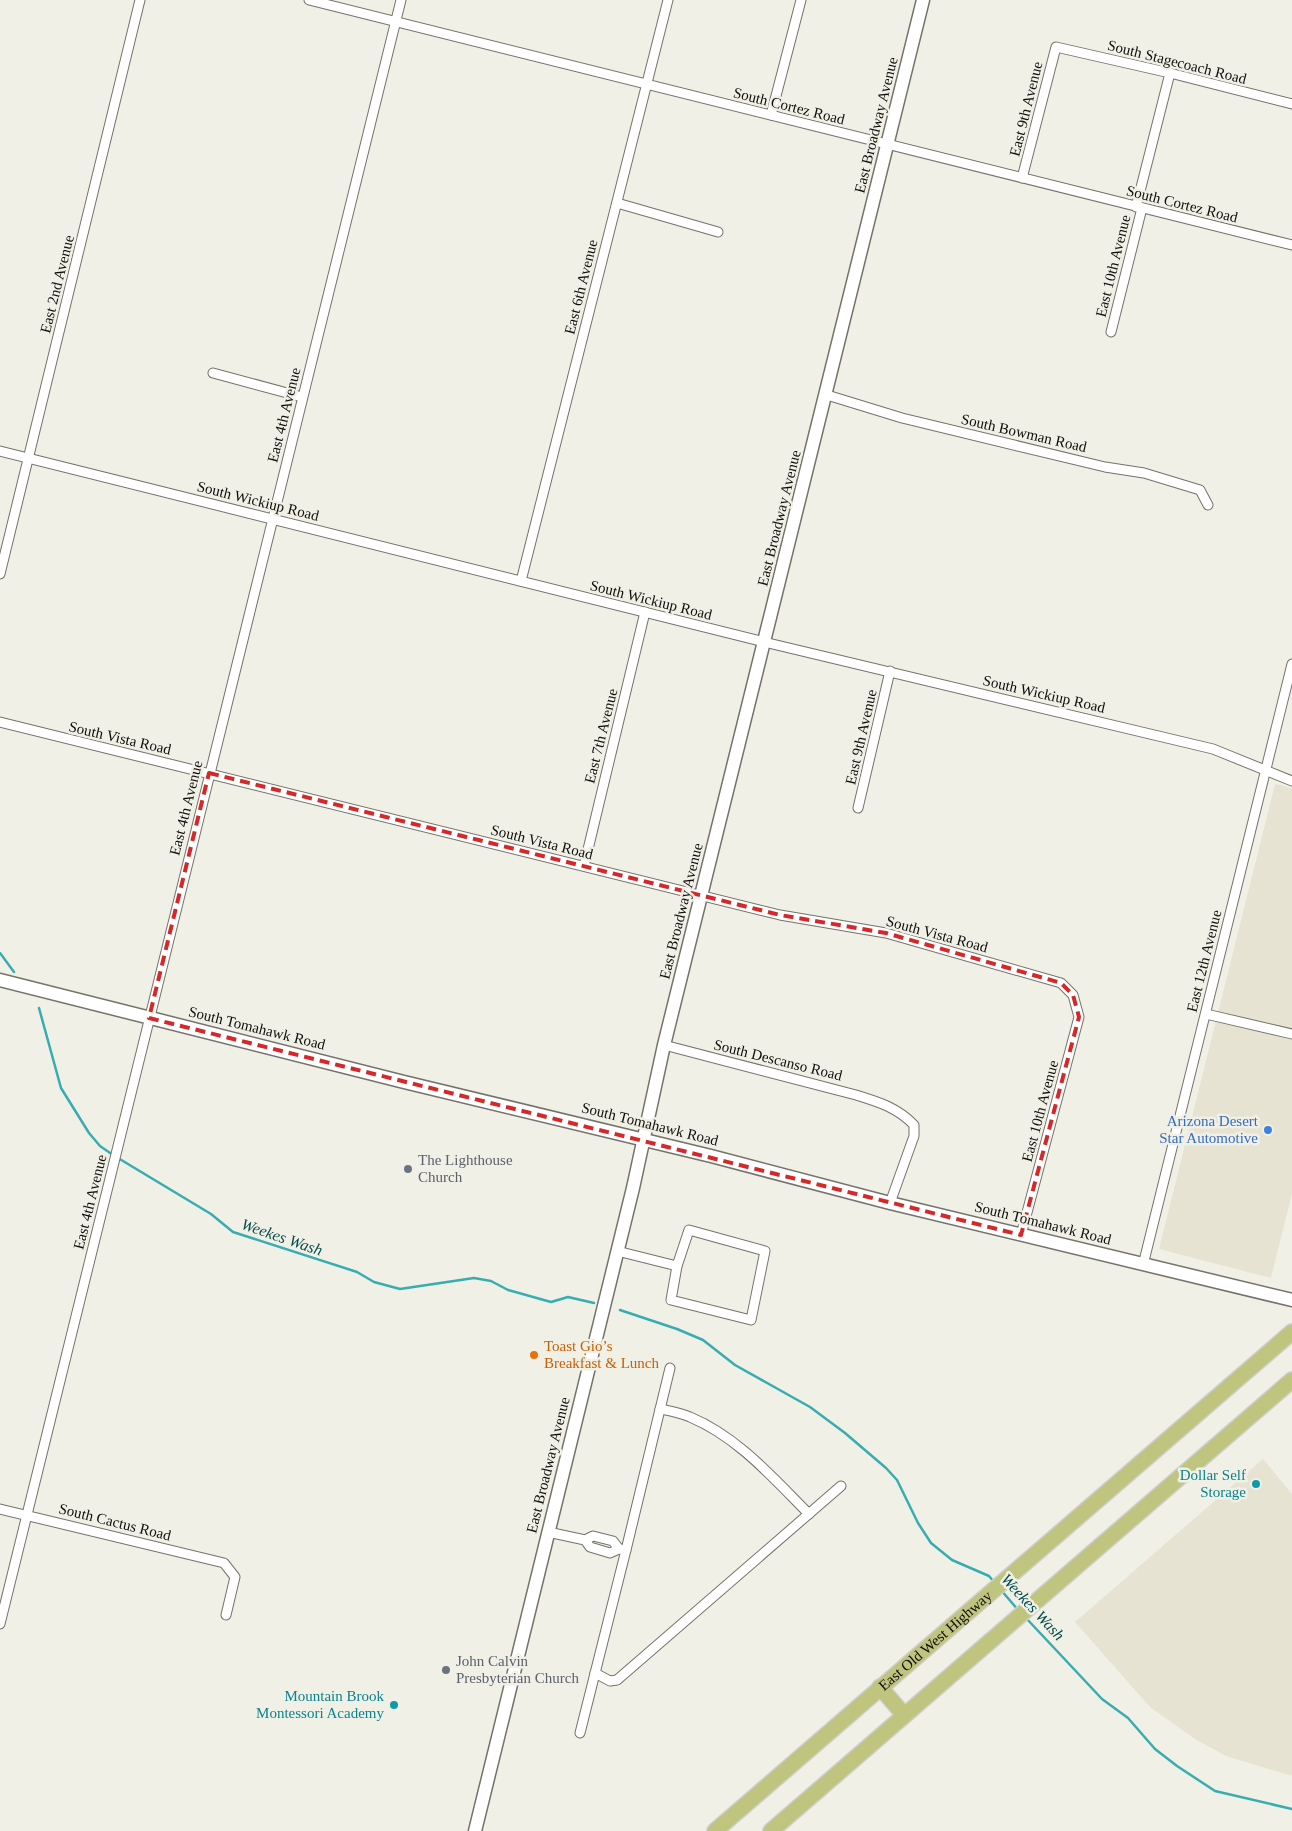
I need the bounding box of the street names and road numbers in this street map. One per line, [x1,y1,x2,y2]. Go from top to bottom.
street label: South Stagecoach Road [1106,37,1249,87]
street label: East Broadway Avenue [851,55,901,195]
street label: East 9th Avenue [1006,60,1046,158]
street label: South Cortez Road [732,84,847,128]
street label: South Cortez Road [1125,182,1240,226]
street label: East 10th Avenue [1093,213,1134,319]
street label: East 2nd Avenue [37,233,77,335]
street label: East 6th Avenue [561,238,601,336]
street label: East 4th Avenue [264,366,304,464]
street label: South Bowman Road [960,411,1089,455]
street label: East Broadway Avenue [754,448,804,588]
street label: South Wickiup Road [195,478,321,524]
street label: South Wickiup Road [588,577,714,623]
street label: South Wickiup Road [981,672,1107,716]
street label: East 7th Avenue [581,687,621,785]
street label: East 9th Avenue [842,688,880,786]
street label: South Vista Road [67,718,173,758]
street label: East 4th Avenue [166,759,206,857]
street label: South Vista Road [489,822,595,863]
street label: East Broadway Avenue [656,841,706,981]
street label: East 12th Avenue [1184,908,1225,1014]
street label: South Vista Road [884,913,990,955]
street label: South Tomahawk Road [187,1003,327,1053]
street label: South Descanso Road [712,1036,844,1084]
street label: East 10th Avenue [1019,1058,1061,1164]
street label: South Tomahawk Road [580,1099,720,1149]
street label: East 4th Avenue [70,1153,110,1251]
street label: South Tomahawk Road [973,1198,1113,1248]
street label: East Broadway Avenue [523,1395,573,1535]
street label: South Cactus Road [57,1500,173,1544]
street label: East Old West Highway [875,1587,995,1694]

